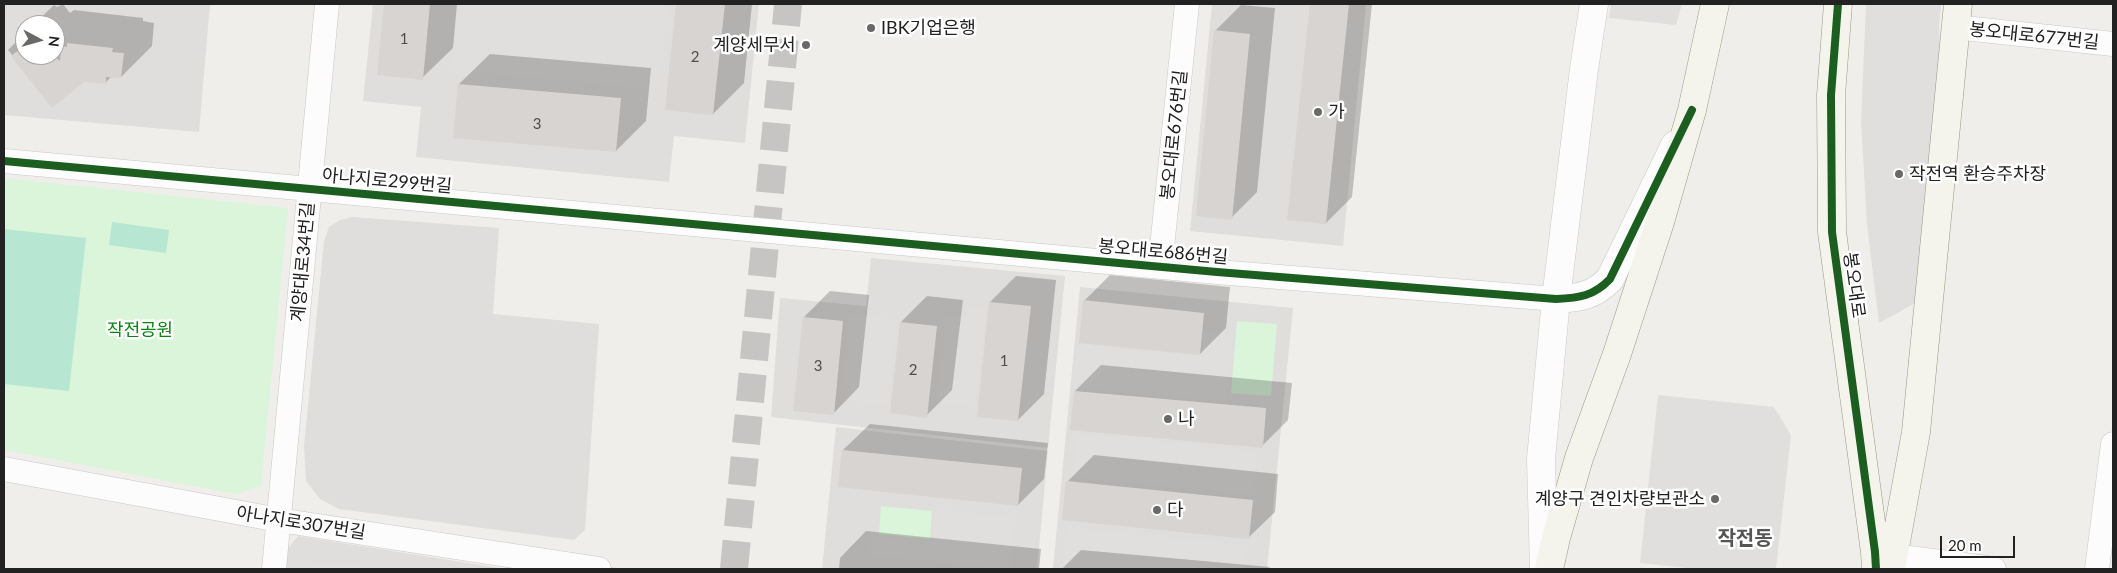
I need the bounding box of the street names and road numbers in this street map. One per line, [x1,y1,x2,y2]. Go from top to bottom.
street label: 봉오대로677번길 [1968,18,2100,54]
street label: 봉오대로676번길 [1156,69,1192,201]
street label: 아나지로299번길 [321,165,453,197]
street label: 계양대로34번길 [287,201,319,323]
street label: 봉오대로686번길 [1097,236,1229,268]
street label: 봉오대로 [1839,251,1869,319]
street label: 아나지로307번길 [235,502,367,544]

